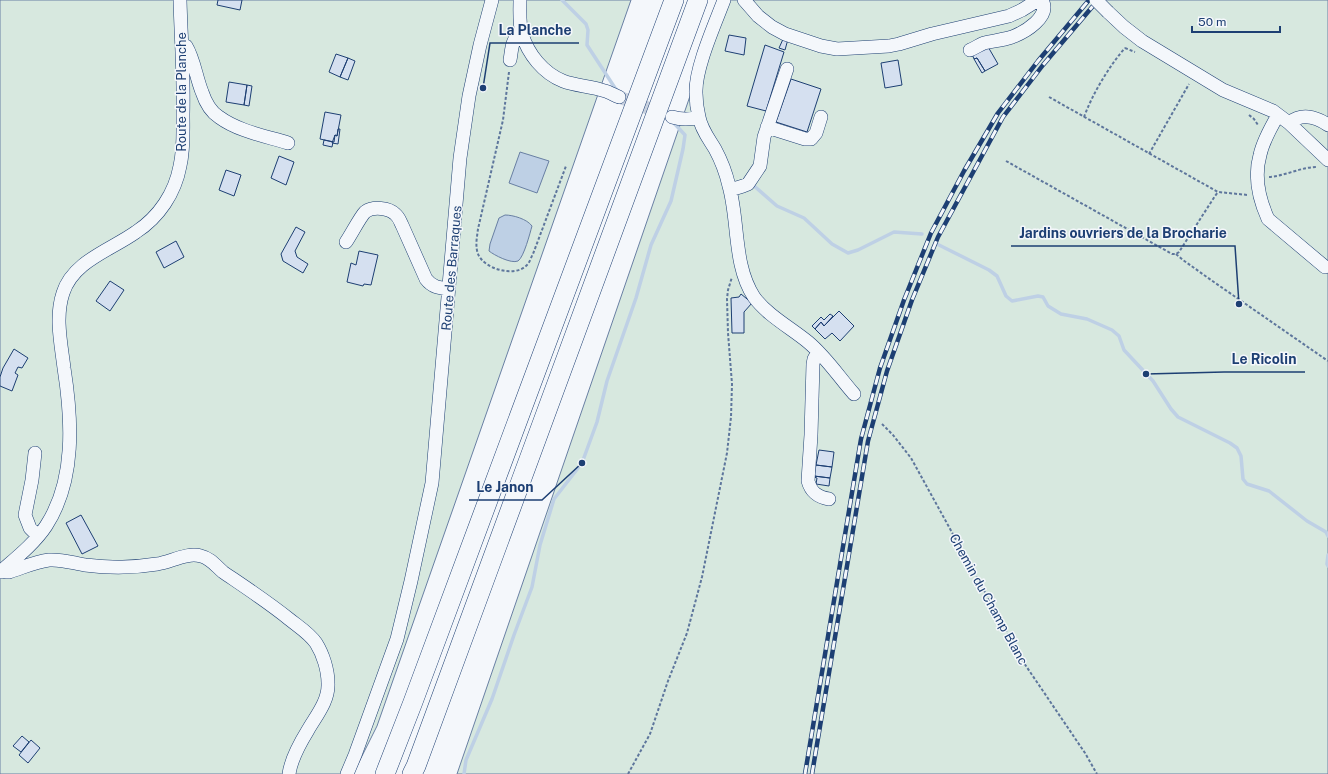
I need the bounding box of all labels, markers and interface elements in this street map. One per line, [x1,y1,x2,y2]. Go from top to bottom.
scale bar [1192,8,1280,34]
text: 50 m [1198,15,1226,29]
callout: La Planche [490,17,579,43]
text: La Planche [499,22,571,38]
street label: Route de la Planche [174,32,189,152]
street label: Route des Barraques [439,205,464,331]
callout: Jardins ouvriers de la Brocharie [1011,220,1235,246]
text: Jardins ouvriers de la Brocharie [1019,225,1227,241]
callout: Le Ricolin [1224,346,1305,372]
text: Le Ricolin [1232,351,1296,367]
callout: Le Janon [469,474,542,500]
text: Le Janon [476,479,534,495]
street label: Chemin du Champ Blanc [946,531,1031,667]

